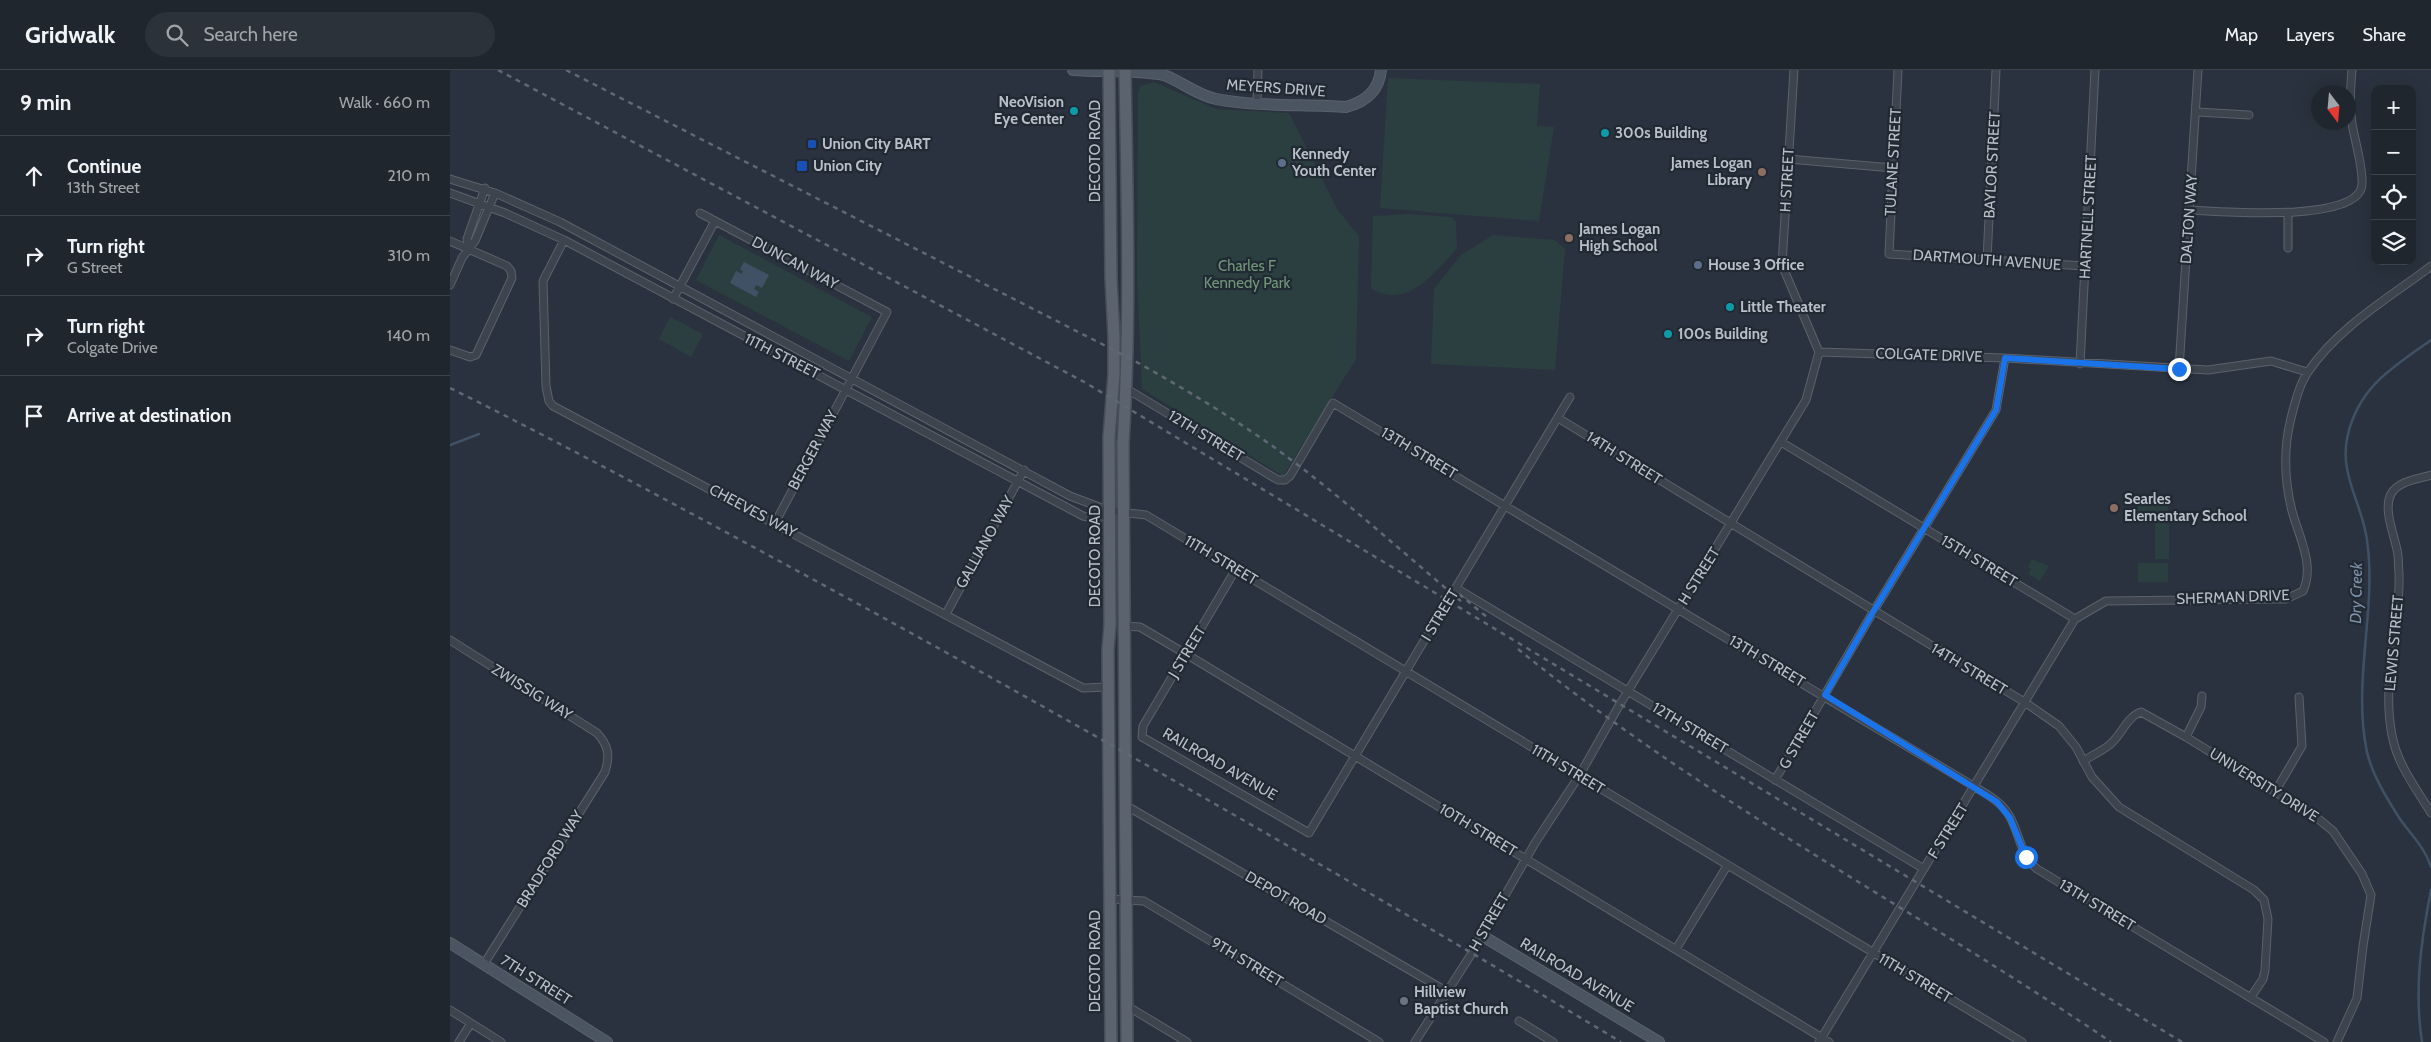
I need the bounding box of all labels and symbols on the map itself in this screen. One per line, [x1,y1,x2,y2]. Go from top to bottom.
street label: MEYERS DRIVE [1226,76,1326,100]
north arrow [2311,85,2356,130]
place label: NeoVision Eye Center [994,93,1064,128]
street label: DECOTO ROAD [1086,100,1104,202]
marker: NeoVision Eye Center [1068,105,1080,117]
street label: TULANE STREET [1881,107,1905,217]
street label: BAYLOR STREET [1980,111,2004,219]
place label: 300s Building [1615,124,1707,142]
marker: 300s Building [1599,127,1611,139]
place label: Union City BART [822,135,931,153]
marker: Union City BART [806,138,818,150]
place label: Kennedy Youth Center [1291,145,1376,180]
street label: H STREET [1776,147,1798,213]
place label: James Logan Library [1670,154,1753,189]
street label: HARTNELL STREET [2076,154,2100,280]
place label: Union City [813,157,883,175]
marker: Kennedy Youth Center [1276,157,1288,169]
marker: Union City [795,159,809,173]
marker: James Logan Library [1756,166,1768,178]
street label: DALTON WAY [2177,173,2201,265]
place label: James Logan High School [1578,220,1660,255]
marker: James Logan High School [1563,232,1575,244]
street label: DUNCAN WAY [749,233,842,294]
street label: DARTMOUTH AVENUE [1912,246,2062,274]
place label: House 3 Office [1708,256,1805,274]
park label: Charles F Kennedy Park [1204,257,1290,292]
marker: House 3 Office [1692,259,1704,271]
place label: Little Theater [1740,298,1826,316]
marker: Little Theater [1724,301,1736,313]
place label: 100s Building [1678,325,1768,343]
marker: 100s Building [1662,328,1674,340]
street label: 11TH STREET [741,329,823,383]
street label: COLGATE DRIVE [1875,344,1983,366]
route end [2168,358,2191,381]
street label: 12TH STREET [1165,406,1247,466]
street label: BERGER WAY [785,407,842,493]
street label: 13TH STREET [1378,423,1460,483]
street label: 14TH STREET [1583,428,1665,488]
street label: CHEEVES WAY [706,480,800,542]
place label: Searles Elementary School [2124,490,2247,525]
street label: GALLIANO WAY [952,492,1018,592]
marker: Searles Elementary School [2108,502,2120,514]
street label: DECOTO ROAD [1086,505,1104,607]
street label: 11TH STREET [1181,531,1261,589]
street label: 15TH STREET [1938,531,2020,591]
street label: H STREET [1674,544,1724,608]
water label: Dry Creek [2346,561,2366,624]
street label: I STREET [1417,586,1463,644]
street label: SHERMAN DRIVE [2176,586,2290,608]
street label: LEWIS STREET [2381,594,2407,692]
street label: J STREET [1164,623,1210,682]
street label: 13TH STREET [1726,631,1808,691]
street label: 14TH STREET [1928,639,2010,699]
street label: ZWISSIG WAY [488,660,576,724]
street label: 12TH STREET [1649,698,1731,758]
street label: G STREET [1775,708,1823,772]
street label: RAILROAD AVENUE [1160,724,1280,804]
street label: 11TH STREET [1528,740,1608,798]
street label: UNIVERSITY DRIVE [2206,744,2322,826]
street label: 10TH STREET [1436,800,1520,860]
street label: F STREET [1924,800,1972,862]
street label: BRADFORD WAY [513,807,587,911]
route start [2015,846,2038,869]
street label: DEPOT ROAD [1242,867,1330,929]
street label: 13TH STREET [2056,875,2138,935]
street label: H STREET [1465,890,1513,954]
street label: DECOTO ROAD [1086,910,1104,1012]
street label: 9TH STREET [1208,933,1286,991]
street label: RAILROAD AVENUE [1517,934,1637,1016]
street label: 11TH STREET [1875,949,1955,1007]
street label: 7TH STREET [497,951,575,1009]
place label: Hillview Baptist Church [1414,983,1509,1018]
marker: Hillview Baptist Church [1398,995,1410,1007]

